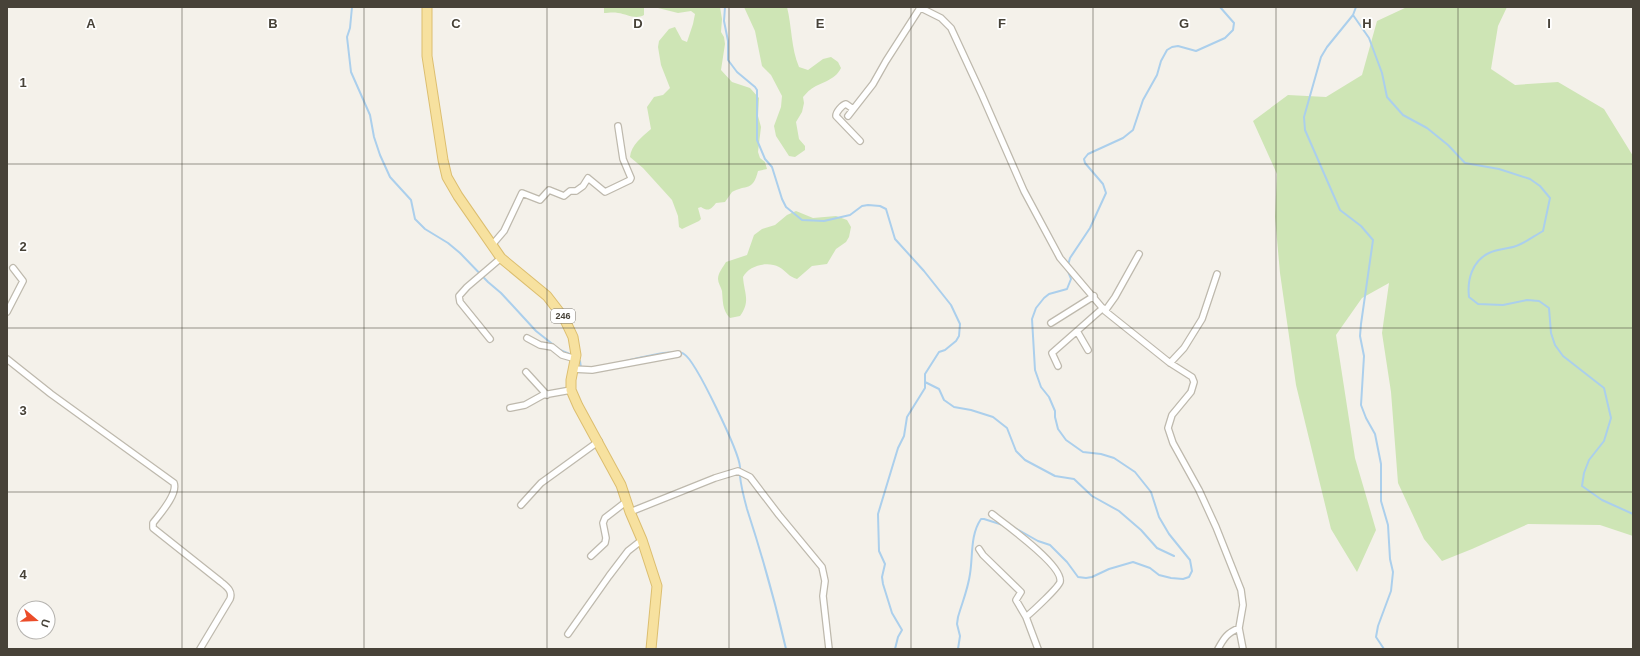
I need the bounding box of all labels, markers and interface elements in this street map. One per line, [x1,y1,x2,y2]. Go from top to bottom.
text: A [86,16,96,31]
text: B [268,16,278,31]
text: C [451,16,461,31]
text: D [633,16,643,31]
text: E [816,16,825,31]
text: F [998,16,1006,31]
text: G [1179,16,1189,31]
text: H [1362,16,1372,31]
text: I [1547,16,1551,31]
text: 1 [19,75,27,90]
text: 2 [19,239,27,254]
road number: 246 [551,309,575,323]
text: 3 [19,403,27,418]
text: 4 [19,567,27,582]
north arrow [16,600,56,640]
text: U [38,618,52,629]

